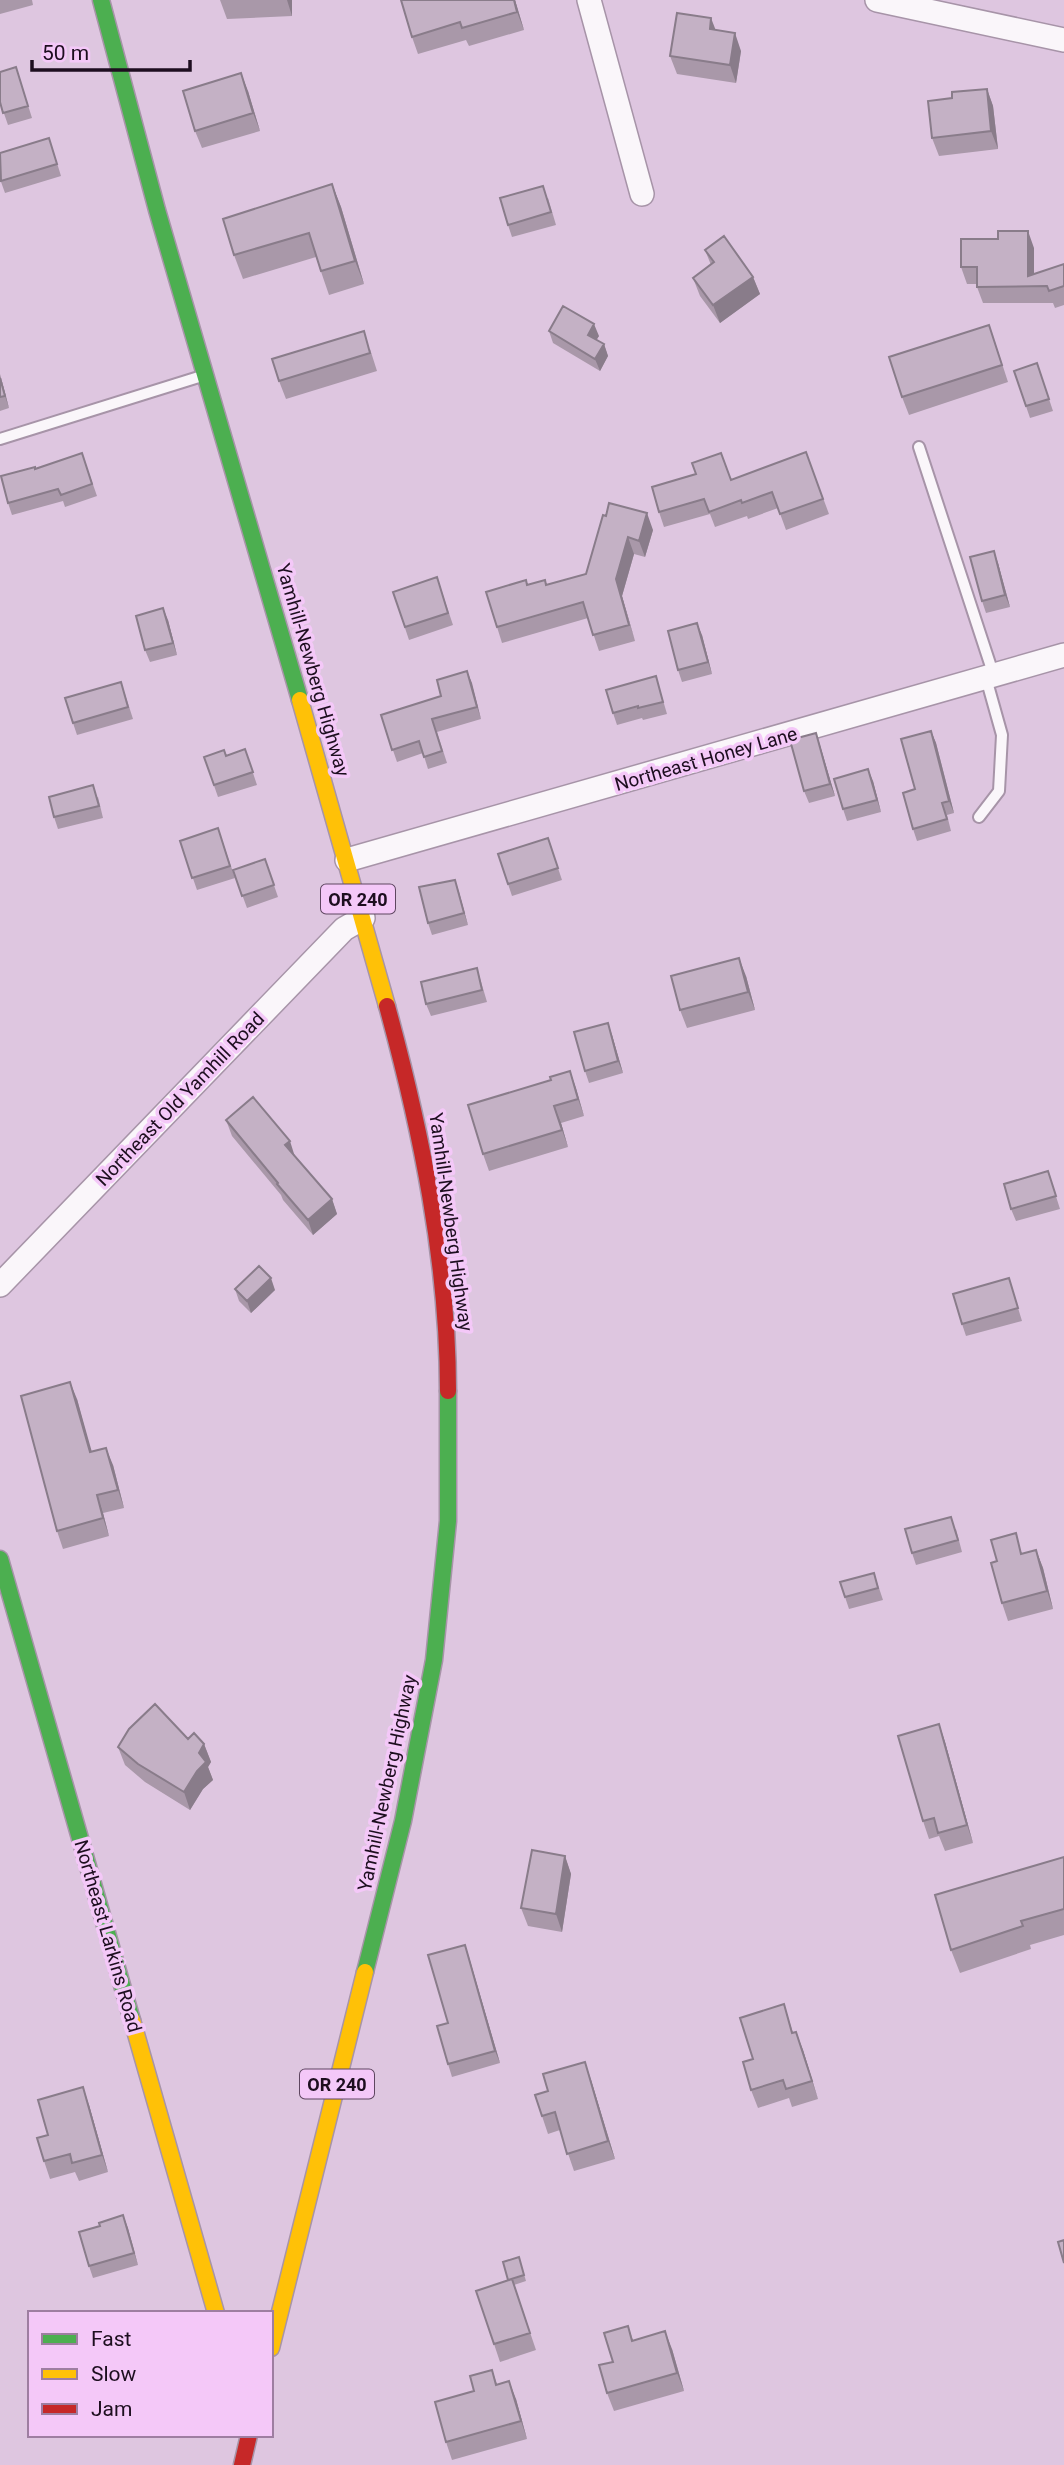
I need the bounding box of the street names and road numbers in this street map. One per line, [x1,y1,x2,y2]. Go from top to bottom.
street label: Yamhill-Newberg Highway [272,561,354,779]
street label: Northeast Honey Lane [612,722,800,796]
road number: OR 240 [321,884,395,914]
street label: Northeast Old Yamhill Road [91,1007,269,1191]
street label: Yamhill-Newberg Highway [424,1111,478,1333]
street label: Yamhill-Newberg Highway [353,1673,421,1893]
street label: Northeast Larkins Road [70,1837,146,2035]
road number: OR 240 [300,2070,374,2098]

